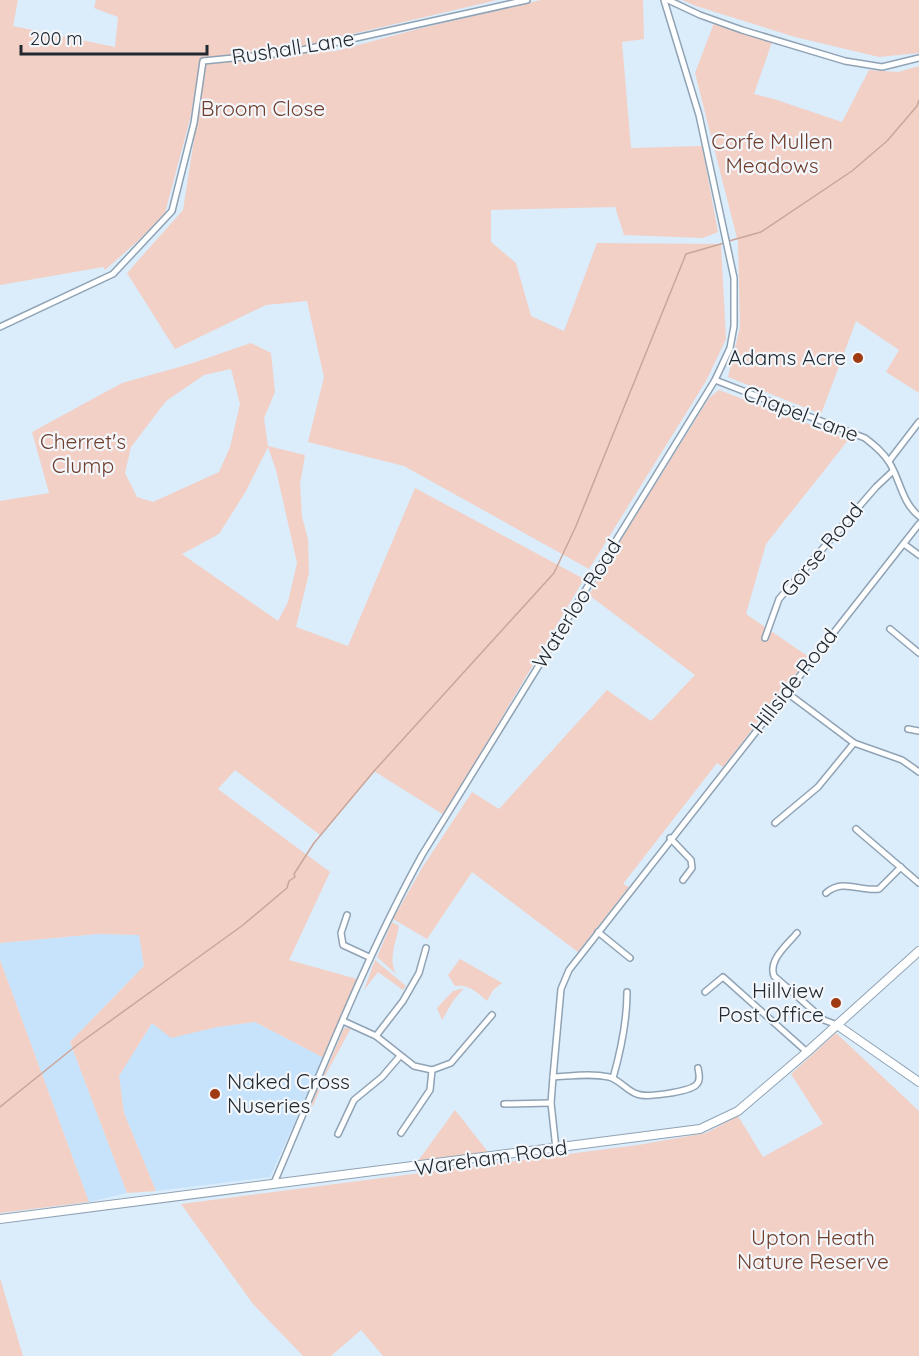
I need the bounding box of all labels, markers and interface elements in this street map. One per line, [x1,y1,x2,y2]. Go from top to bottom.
scale bar [21,18,207,56]
street label: Rushall Lane [230,25,356,70]
text: 200 m [30,27,83,50]
park label: Broom Close [201,95,325,121]
park label: Corfe Mullen Meadows [711,128,833,178]
place label: Adams Acre [728,344,846,370]
marker: Adams Acre [851,351,865,365]
street label: Chapel Lane [740,379,863,447]
park label: Cherret's Clump [40,428,126,478]
street label: Gorse Road [774,497,868,602]
street label: Waterloo Road [526,534,626,673]
street label: Hillside Road [744,623,842,738]
place label: Hillview Post Office [718,977,824,1027]
marker: Hillview Post Office [829,996,843,1010]
place label: Naked Cross Nuseries [227,1068,350,1118]
marker: Naked Cross Nuseries [208,1087,222,1101]
street label: Wareham Road [413,1133,569,1181]
park label: Upton Heath Nature Reserve [737,1224,889,1274]

